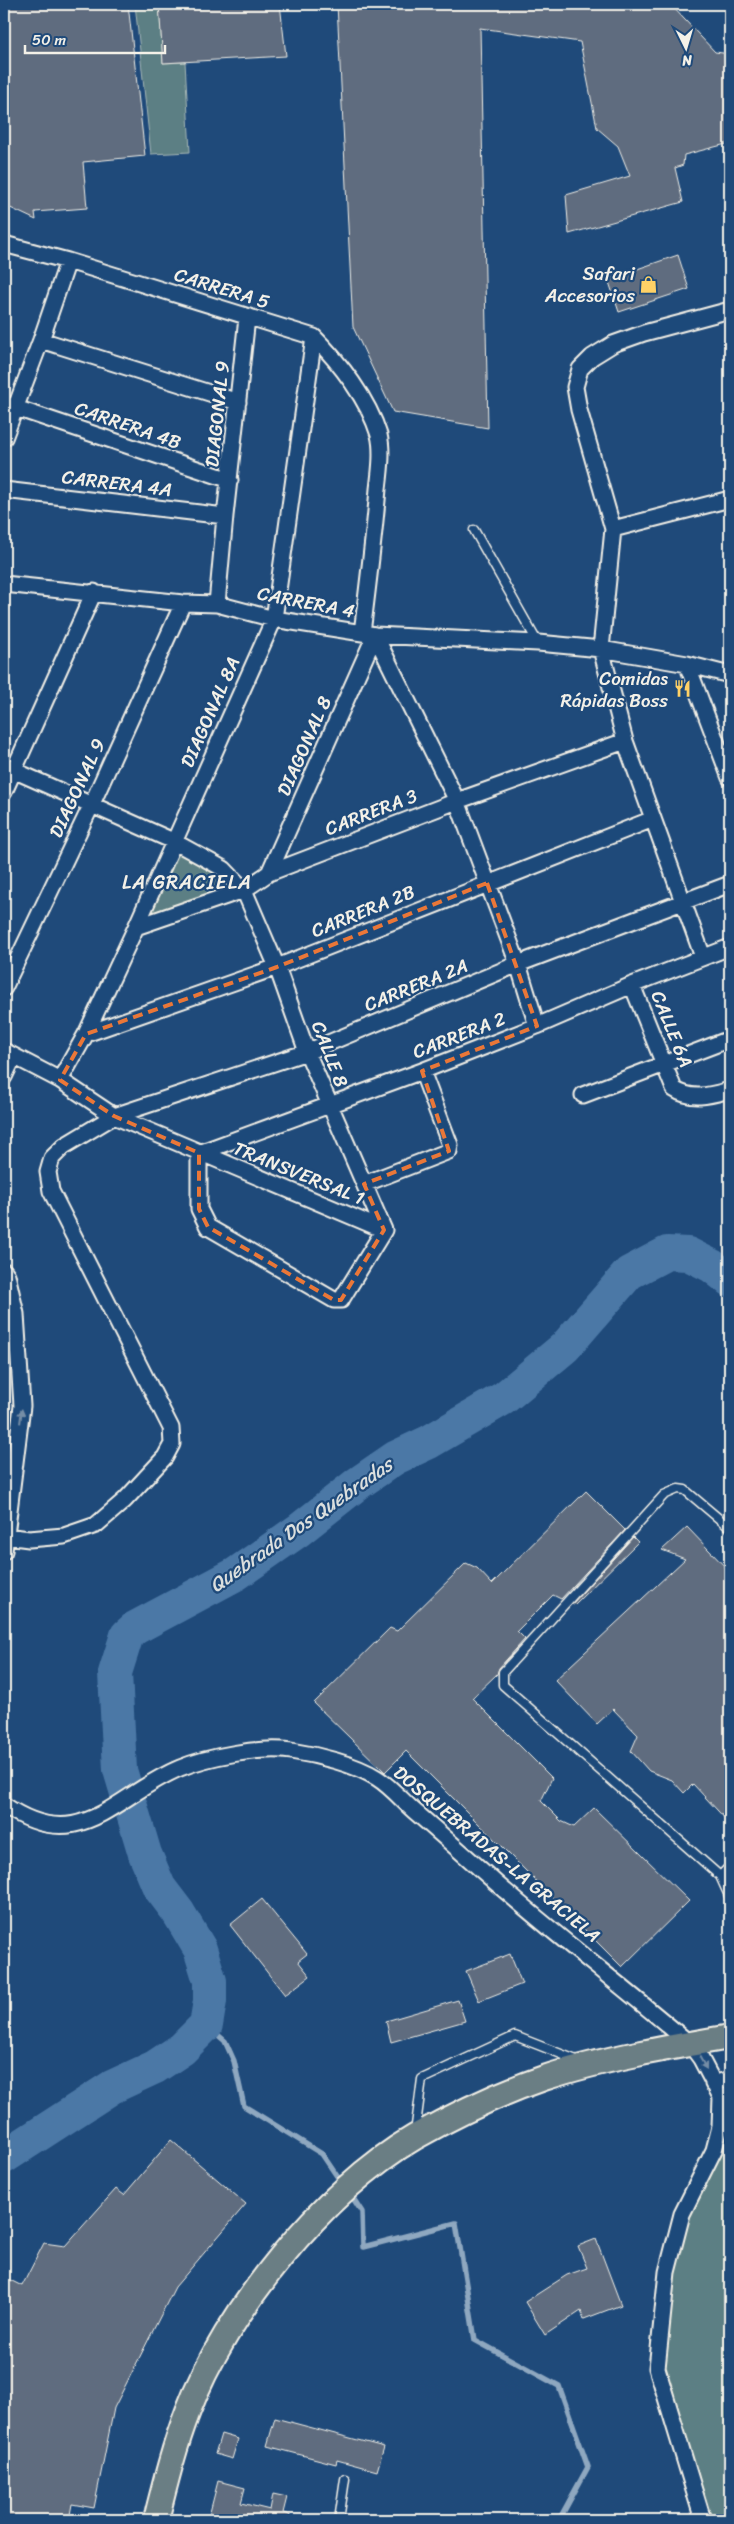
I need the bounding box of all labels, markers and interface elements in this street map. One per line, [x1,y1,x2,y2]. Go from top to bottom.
scale bar [25,22,165,54]
north arrow [662,22,712,72]
text: 50 m [32,27,67,53]
text: N [681,47,694,73]
place label: Safari Accesorios [544,257,636,312]
street label: CARRERA 5 [170,258,274,318]
shop icon: Safari Accesorios [639,274,659,294]
street label: DIAGONAL 9 [195,359,239,469]
street label: CARRERA 4B [70,391,186,459]
street label: CARRERA 4A [60,460,174,506]
street label: CARRERA 4 [255,576,358,628]
street label: DIAGONAL 8A [171,651,249,773]
place label: Comidas Rápidas Boss [560,662,668,717]
restaurant icon: Comidas Rápidas Boss [672,679,692,699]
street label: DIAGONAL 8 [267,690,341,801]
street label: DIAGONAL 9 [40,733,114,843]
street label: CARRERA 3 [320,779,423,845]
district label: LA GRACIELA [122,865,252,900]
street label: CARRERA 2B [306,875,420,947]
street label: CARRERA 2A [359,949,473,1021]
street label: CALLE 6A [642,985,702,1073]
street label: CARRERA 2 [408,1002,510,1068]
street label: CALLE 8 [302,1016,358,1093]
street label: TRANSVERSAL 1 [228,1132,370,1214]
one-way arrow [17,1407,25,1423]
water label: Quebrada Dos Quebradas [202,1446,403,1602]
street label: DOSQUEBRADAS-LA GRACIELA [386,1757,608,1951]
one-way arrow [699,2056,707,2071]

